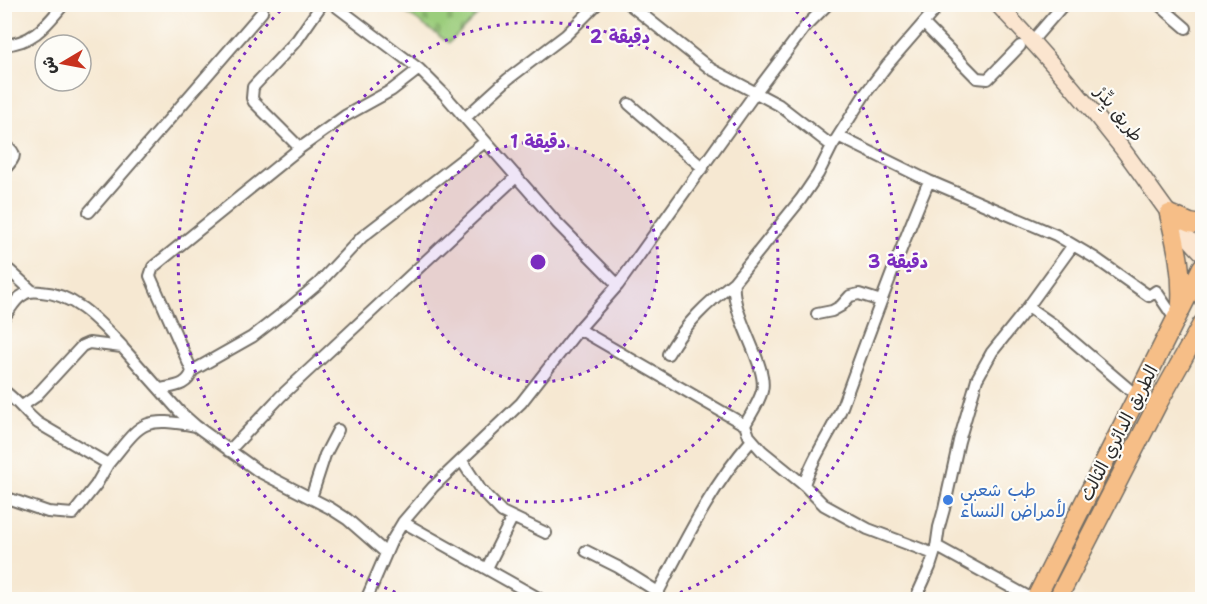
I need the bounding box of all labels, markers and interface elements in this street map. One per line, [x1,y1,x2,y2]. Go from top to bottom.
text: 2 دقيقة [590,25,650,49]
north arrow [33,33,93,93]
text: ش [37,55,61,76]
street label: طريق يِدِّرْ [1087,79,1149,148]
text: 1 دقيقة [510,130,566,154]
text: 3 دقيقة [868,250,928,274]
centre of rings [528,252,548,272]
street label: الطريق الدائري الثالث [1074,361,1165,506]
place label: طب شعبي لأمراض النساء [960,478,1066,523]
marker: طب شعبي لأمراض النساء [941,493,955,507]

